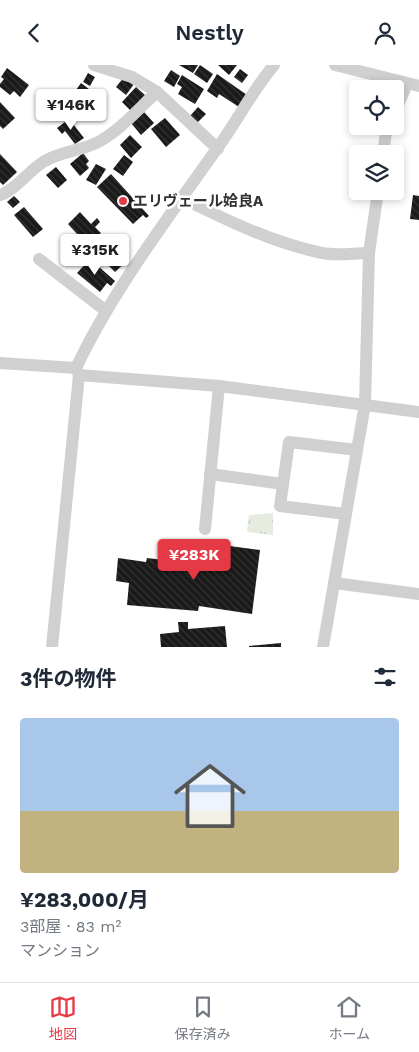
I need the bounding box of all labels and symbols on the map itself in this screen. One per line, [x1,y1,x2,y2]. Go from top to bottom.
pin: ¥146K [36,88,106,131]
place label: エリヴェール姶良A [133,192,264,210]
marker: エリヴェール姶良A [117,195,129,207]
pin: ¥315K [60,233,130,276]
pin: ¥283K [159,539,229,581]

